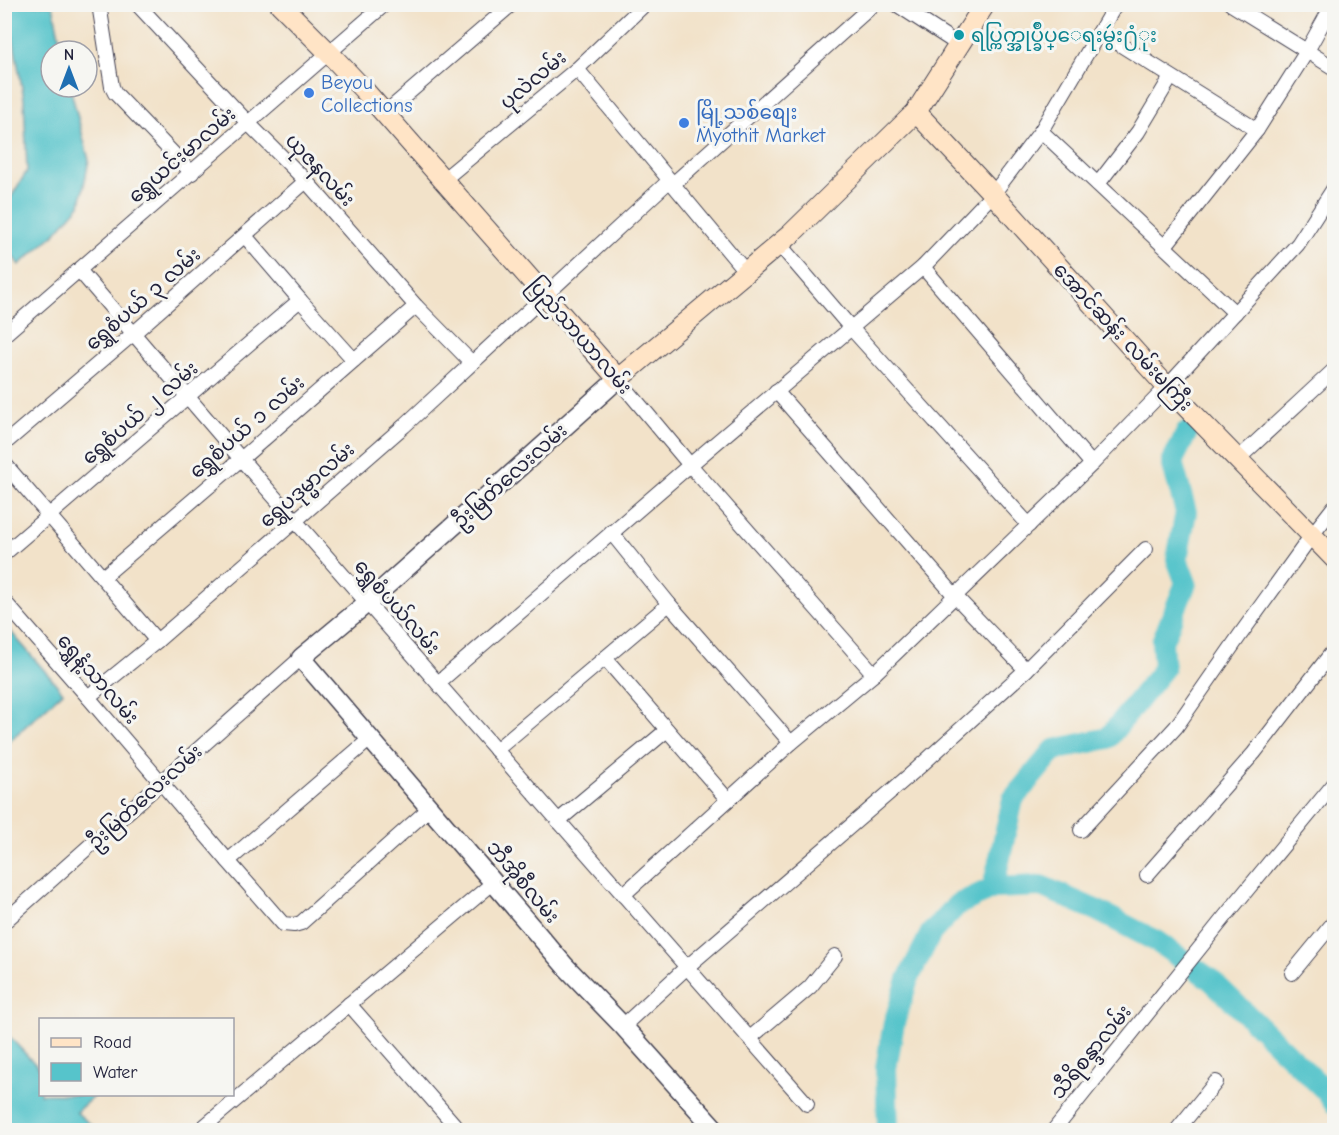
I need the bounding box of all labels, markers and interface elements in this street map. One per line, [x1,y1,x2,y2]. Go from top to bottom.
place label: ရပ္ကြက္အုပ္ခ်ဳပ္ေရးမွဴး႐ံုး [971,21,1157,52]
marker: ရပ္ကြက္အုပ္ခ်ဳပ္ေရးမွဴး႐ံုး [952,28,966,42]
north arrow [39,39,99,99]
street label: ပုလဲလမ်း [493,44,574,118]
text: N [64,46,74,64]
place label: Beyou Collections [321,71,413,117]
marker: Beyou Collections [302,86,316,100]
place label: မြို့သစ်စျေး Myothit Market [696,98,826,147]
street label: ရွှေယင်းမာလမ်း [122,100,243,211]
marker: မြို့သစ်စျေး Myothit Market [677,116,691,130]
street label: ယုဇနလမ်း [277,127,361,214]
street label: ရွှေစံပယ် ၃ လမ်း [79,241,208,358]
street label: အောင်ဆန်း လမ်းမကြီး [1046,256,1200,418]
street label: ပြည်သာယာလမ်း [520,271,639,401]
street label: ရွှေစံပယ် ၂ လမ်း [76,354,205,472]
street label: ရွှေစံပယ် ၁ လမ်း [183,369,312,486]
street label: ဦးမြတ်လေးလမ်း [446,417,574,536]
street label: ရွှေပဒုမ္မာလမ်း [253,435,362,536]
street label: ရွှေစံပယ်လမ်း [346,553,447,662]
street label: ရွှေနံ့သာလမ်း [50,627,146,731]
street label: ဦးမြတ်လေးလမ်း [81,738,209,857]
street label: ဘီအိုစီလမ်း [478,834,566,931]
street label: သီရိစန္ဒာလမ်း [1044,998,1139,1107]
legend [39,1018,234,1096]
text: Road [93,1032,132,1053]
text: Water [93,1062,138,1083]

